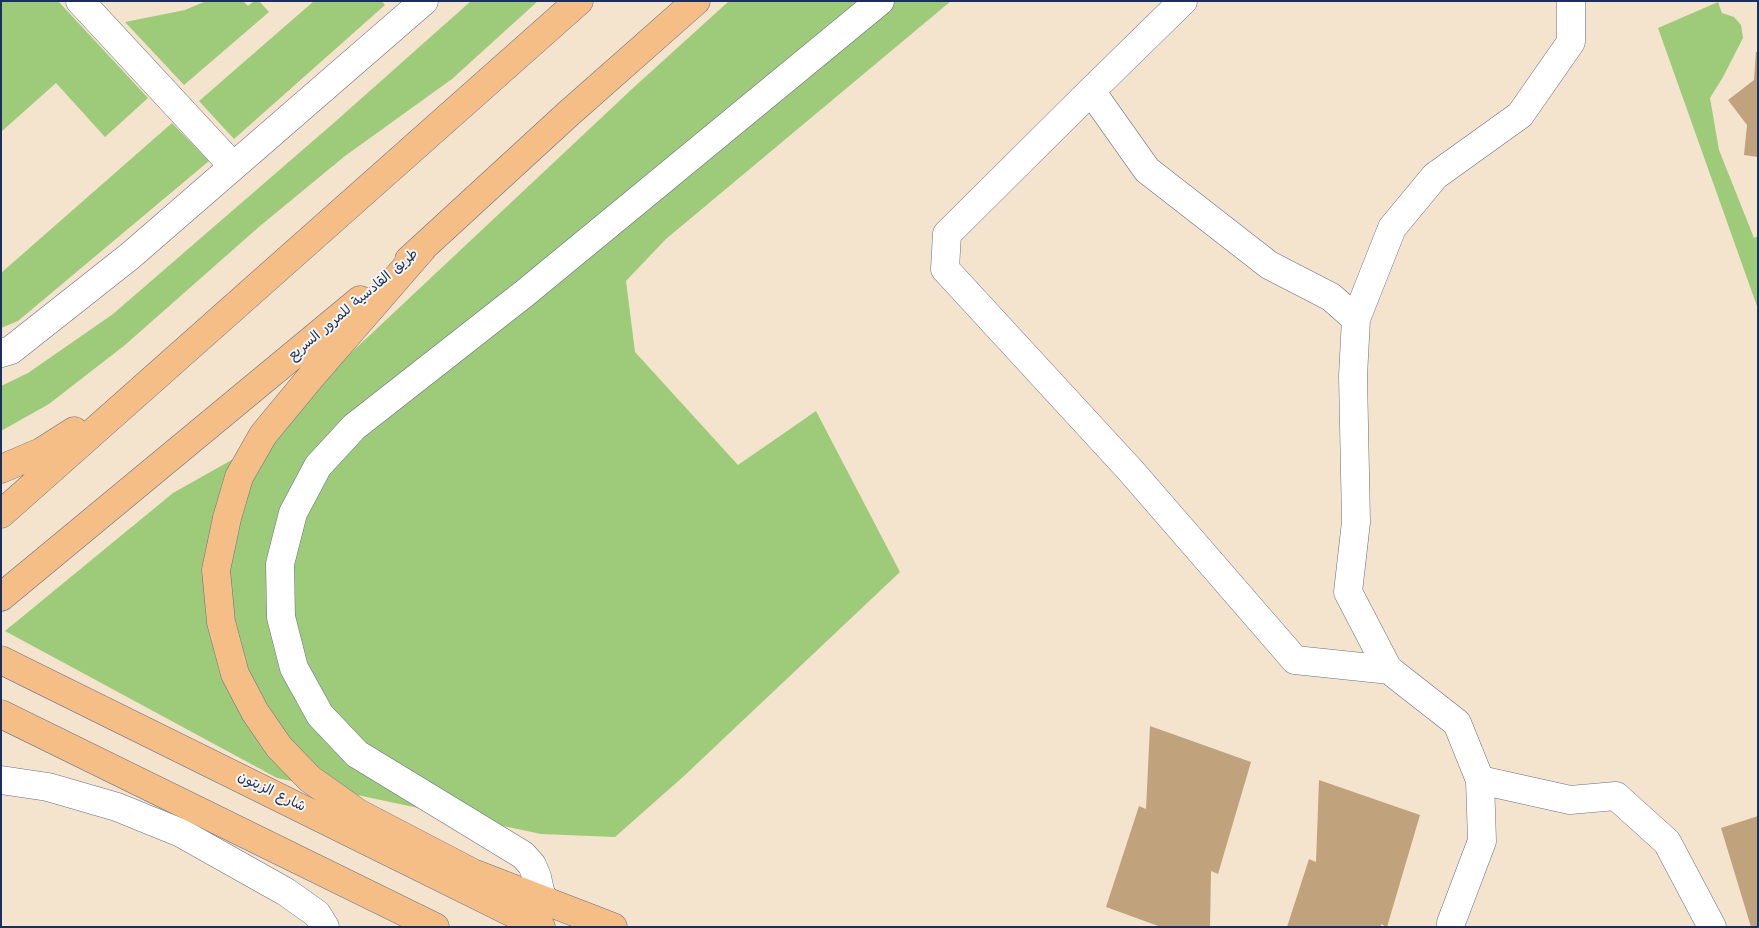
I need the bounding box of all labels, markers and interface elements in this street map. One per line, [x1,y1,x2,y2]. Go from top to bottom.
street label: طريق القادسية للمرور السريع [285,247,423,365]
street label: شارع الزيتون [234,769,308,817]

